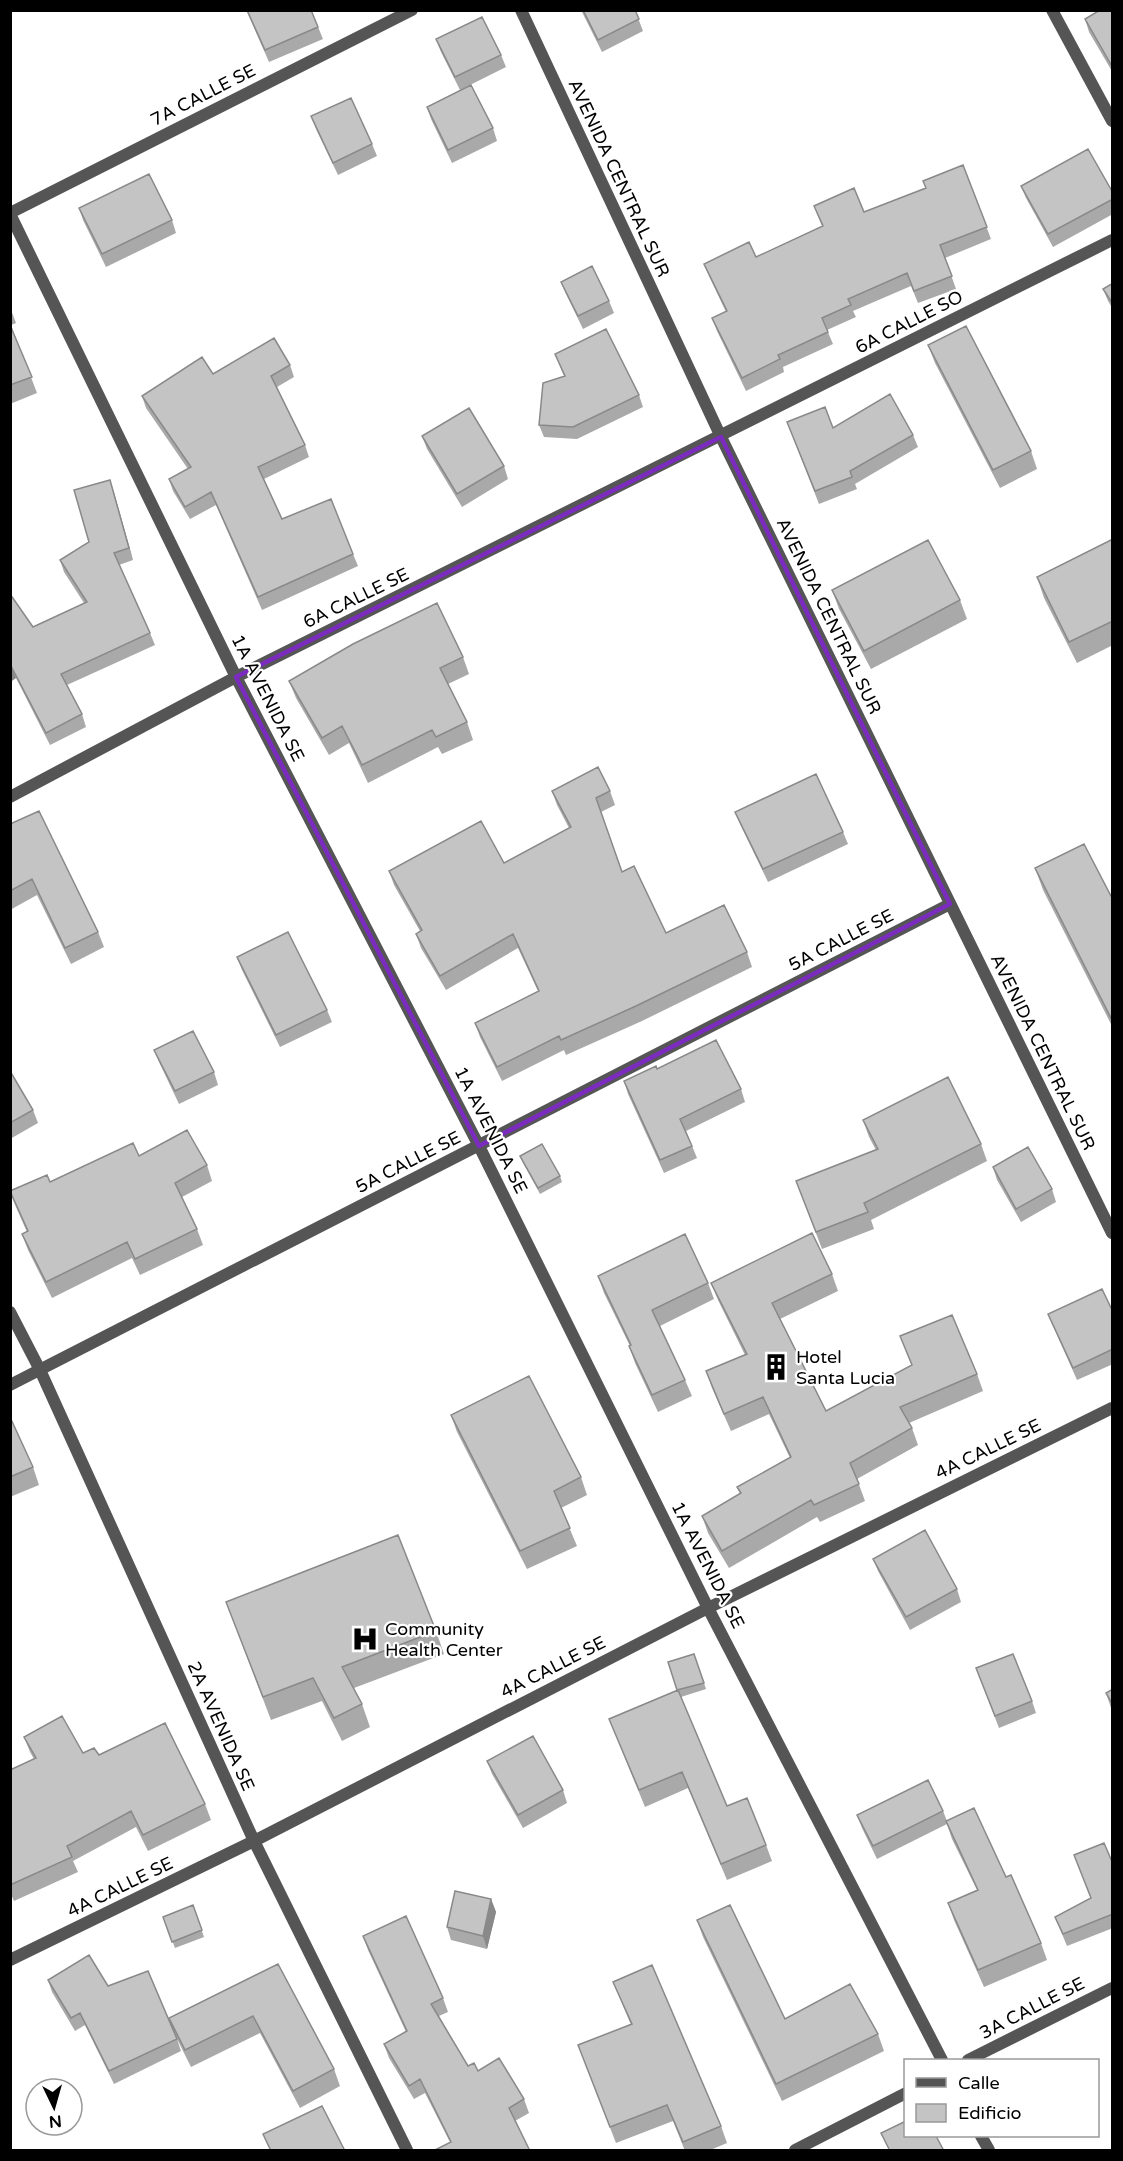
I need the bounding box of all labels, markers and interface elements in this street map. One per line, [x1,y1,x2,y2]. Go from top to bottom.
street label: 7A CALLE SE [147,59,259,131]
street label: AVENIDA CENTRAL SUR [563,76,675,280]
street label: 6A CALLE SO [851,285,967,359]
street label: AVENIDA CENTRAL SUR [772,514,886,718]
street label: 6A CALLE SE [300,563,412,633]
street label: 1A AVENIDA SE [227,631,309,765]
street label: 5A CALLE SE [785,904,897,976]
street label: AVENIDA CENTRAL SUR [986,950,1100,1154]
street label: 1A AVENIDA SE [450,1063,532,1197]
street label: 5A CALLE SE [352,1126,464,1198]
place label: Hotel Santa Lucia [796,1346,895,1389]
building icon: Hotel Santa Lucia [761,1352,791,1382]
street label: 4A CALLE SE [932,1414,1044,1484]
street label: 1A AVENIDA SE [667,1498,749,1632]
place label: Community Health Center [385,1618,503,1661]
hospital icon: Community Health Center [350,1624,380,1654]
street label: 4A CALLE SE [497,1631,609,1703]
street label: 2A AVENIDA SE [183,1658,259,1794]
street label: 4A CALLE SE [64,1852,176,1922]
street label: 3A CALLE SE [976,1972,1088,2044]
legend [904,2059,1099,2137]
text: Calle [958,2072,1000,2094]
north arrow [24,2077,84,2137]
text: Edificio [958,2102,1022,2124]
text: N [48,2110,62,2131]

